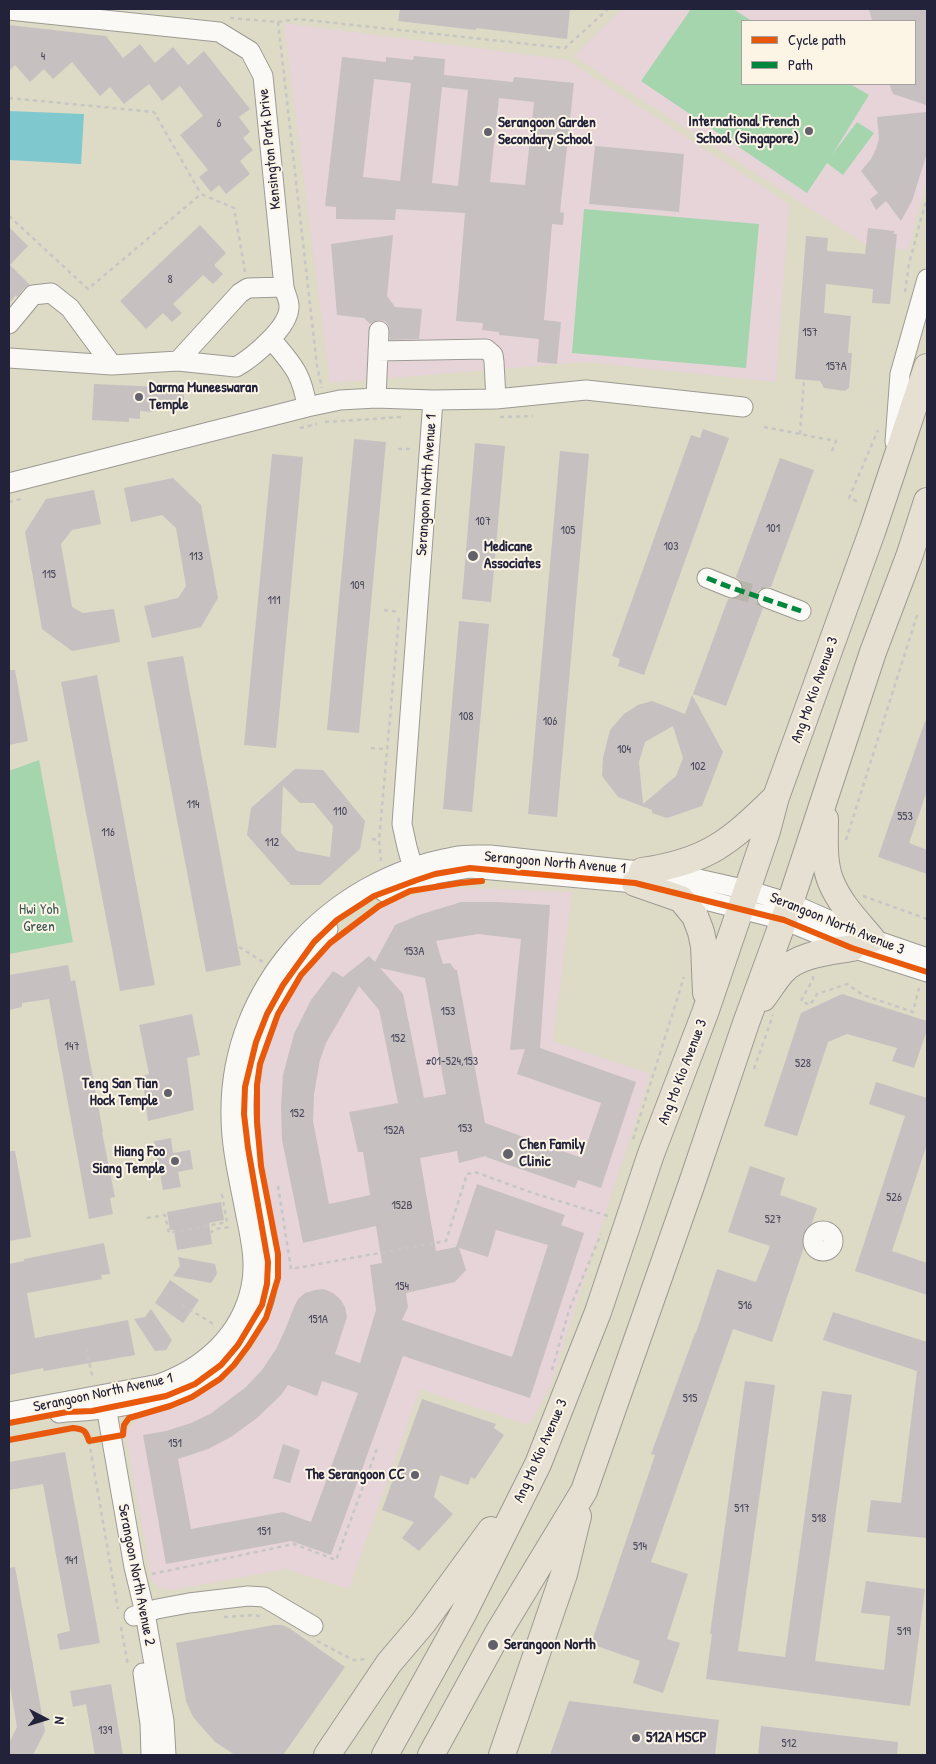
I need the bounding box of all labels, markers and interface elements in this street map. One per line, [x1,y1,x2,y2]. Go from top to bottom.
legend [741,20,916,85]
text: Cycle path [788,29,846,50]
house number: 4 [41,50,45,64]
text: Path [788,54,813,75]
street label: Kensington Park Drive [255,88,285,210]
place label: International French School (Singapore) [688,113,799,148]
place label: Serangoon Garden Secondary School [498,114,596,149]
house number: 6 [217,117,221,131]
marker: International French School (Singapore) [803,125,815,137]
marker: Serangoon Garden Secondary School [482,126,494,138]
house number: 8 [167,273,173,287]
house number: 157 [802,326,818,340]
house number: 157A [825,360,847,374]
place label: Darma Muneeswaran Temple [149,379,258,414]
marker: Darma Muneeswaran Temple [133,391,145,403]
street label: Serangoon North Avenue 1 [413,414,441,556]
house number: 107 [475,515,491,529]
house number: 101 [766,522,780,536]
house number: 105 [561,524,575,538]
place label: Medicane Associates [484,538,541,573]
house number: 103 [663,540,679,554]
marker: Medicane Associates [466,549,480,563]
house number: 113 [189,550,203,564]
house number: 115 [42,568,56,582]
house number: 109 [350,579,364,593]
house number: 111 [267,594,281,608]
street label: Ang Mo Kio Avenue 3 [787,635,843,745]
house number: 108 [459,710,473,724]
house number: 106 [543,715,557,729]
house number: 104 [617,743,631,757]
house number: 102 [690,760,706,774]
house number: 114 [186,798,200,812]
house number: 110 [333,805,347,819]
house number: 553 [897,810,913,824]
house number: 116 [101,826,115,840]
house number: 112 [265,836,279,850]
street label: Serangoon North Avenue 1 [484,848,626,878]
street label: Serangoon North Avenue 3 [767,889,907,959]
park label: Hwi Yoh Green [19,901,59,936]
house number: 153A [404,945,424,959]
house number: 153 [441,1005,455,1019]
street label: Ang Mo Kio Avenue 3 [655,1017,711,1127]
house number: 152 [390,1032,406,1046]
house number: 147 [65,1040,79,1054]
house number: #01-524,153 [426,1055,478,1069]
house number: 528 [795,1057,811,1071]
place label: Teng San Tian Hock Temple [82,1075,158,1110]
marker: Teng San Tian Hock Temple [162,1087,174,1099]
house number: 152 [289,1107,305,1121]
house number: 153 [458,1122,472,1136]
house number: 152A [384,1124,404,1138]
place label: Chen Family Clinic [519,1136,585,1171]
place label: Hiang Foo Siang Temple [92,1143,165,1178]
marker: Chen Family Clinic [501,1147,515,1161]
marker: Hiang Foo Siang Temple [169,1155,181,1167]
house number: 526 [886,1191,902,1205]
house number: 152B [391,1199,413,1213]
house number: 527 [765,1213,781,1227]
house number: 154 [395,1280,409,1294]
house number: 516 [738,1299,752,1313]
house number: 151A [308,1313,328,1327]
street label: Serangoon North Avenue 1 [32,1369,174,1417]
house number: 515 [683,1392,697,1406]
street label: Ang Mo Kio Avenue 3 [510,1396,572,1506]
house number: 151 [168,1437,182,1451]
place label: The Serangoon CC [306,1466,405,1484]
marker: The Serangoon CC [409,1469,421,1481]
house number: 517 [734,1502,750,1516]
street label: Serangoon North Avenue 2 [113,1503,159,1647]
house number: 518 [812,1512,826,1526]
house number: 151 [257,1525,271,1539]
house number: 514 [633,1540,647,1554]
house number: 141 [64,1554,78,1568]
house number: 519 [897,1625,911,1639]
place label: Serangoon North [504,1636,596,1654]
marker: Serangoon North [486,1638,500,1652]
north arrow [20,1694,70,1744]
text: N [51,1716,70,1725]
house number: 139 [98,1724,112,1738]
place label: 512A MSCP [646,1729,707,1747]
marker: 512A MSCP [630,1732,642,1744]
house number: 512 [781,1737,797,1751]

